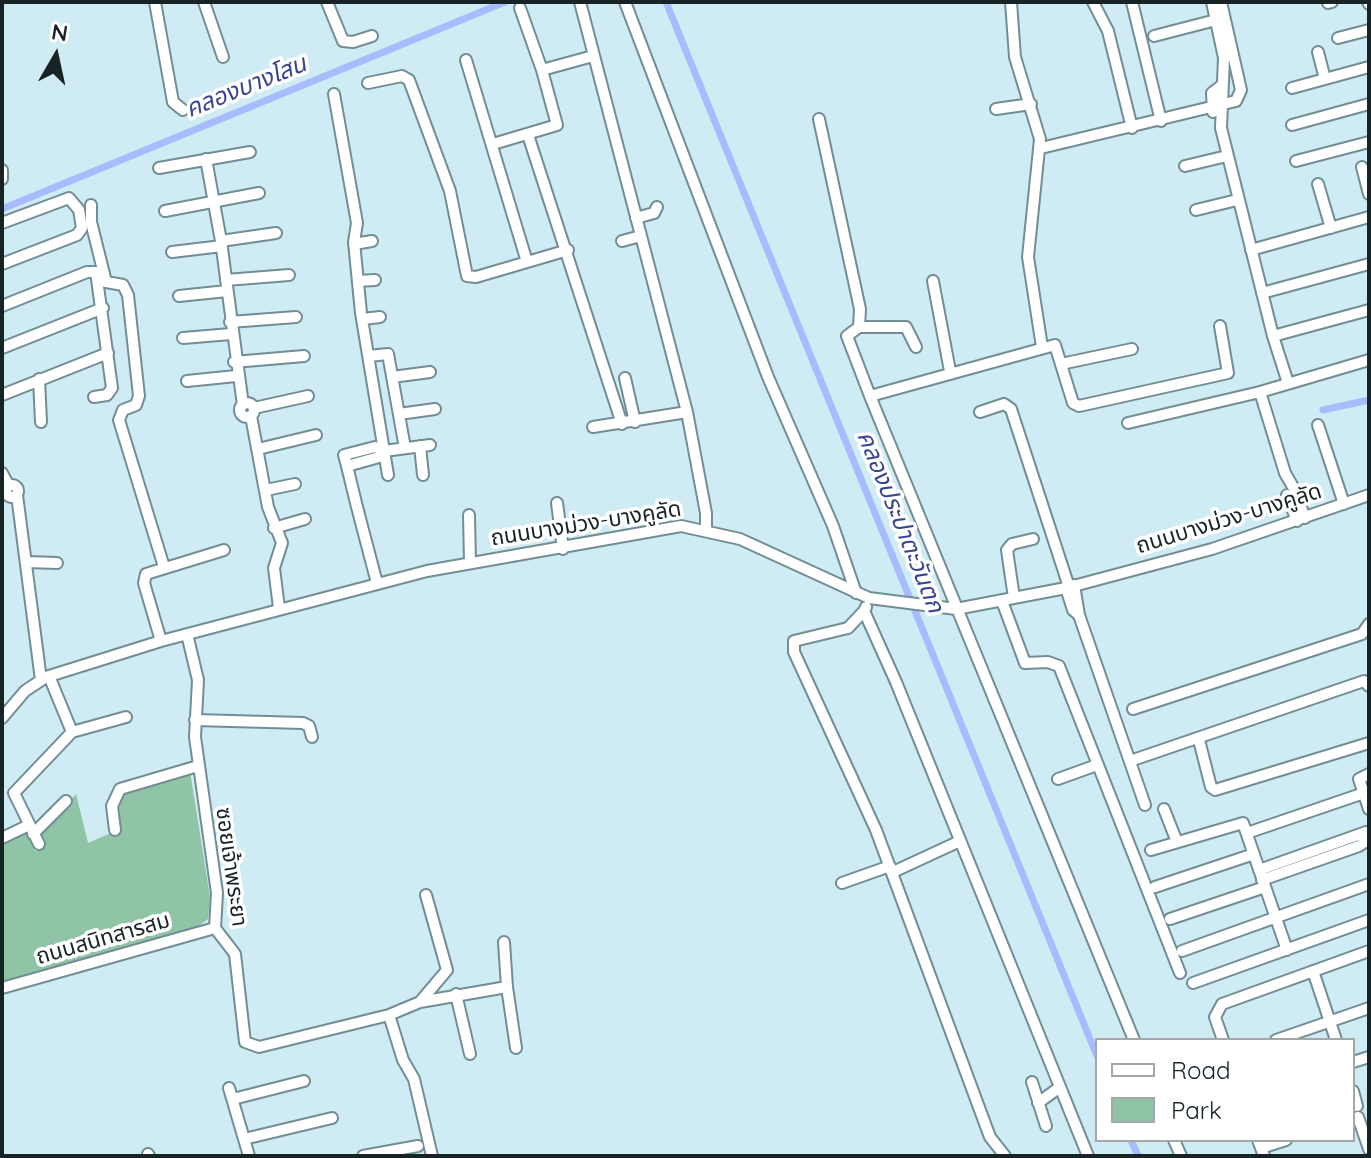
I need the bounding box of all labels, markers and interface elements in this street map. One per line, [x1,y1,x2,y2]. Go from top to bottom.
north arrow [16,16,96,96]
text: N [50,17,70,47]
water label: คลองบางโสน [181,50,311,124]
water label: คลองประปาตะวันตก [850,427,950,617]
street label: ถนนบางม่วง-บางคูลัด [1133,478,1325,560]
street label: ถนนบางม่วง-บางคูลัด [489,496,683,552]
street label: ซอยเจ้าพระยา [210,806,252,928]
street label: ถนนสนิทสารสม [33,907,173,971]
legend [1095,1038,1355,1142]
text: Road [1171,1055,1231,1085]
text: Park [1171,1095,1222,1125]

